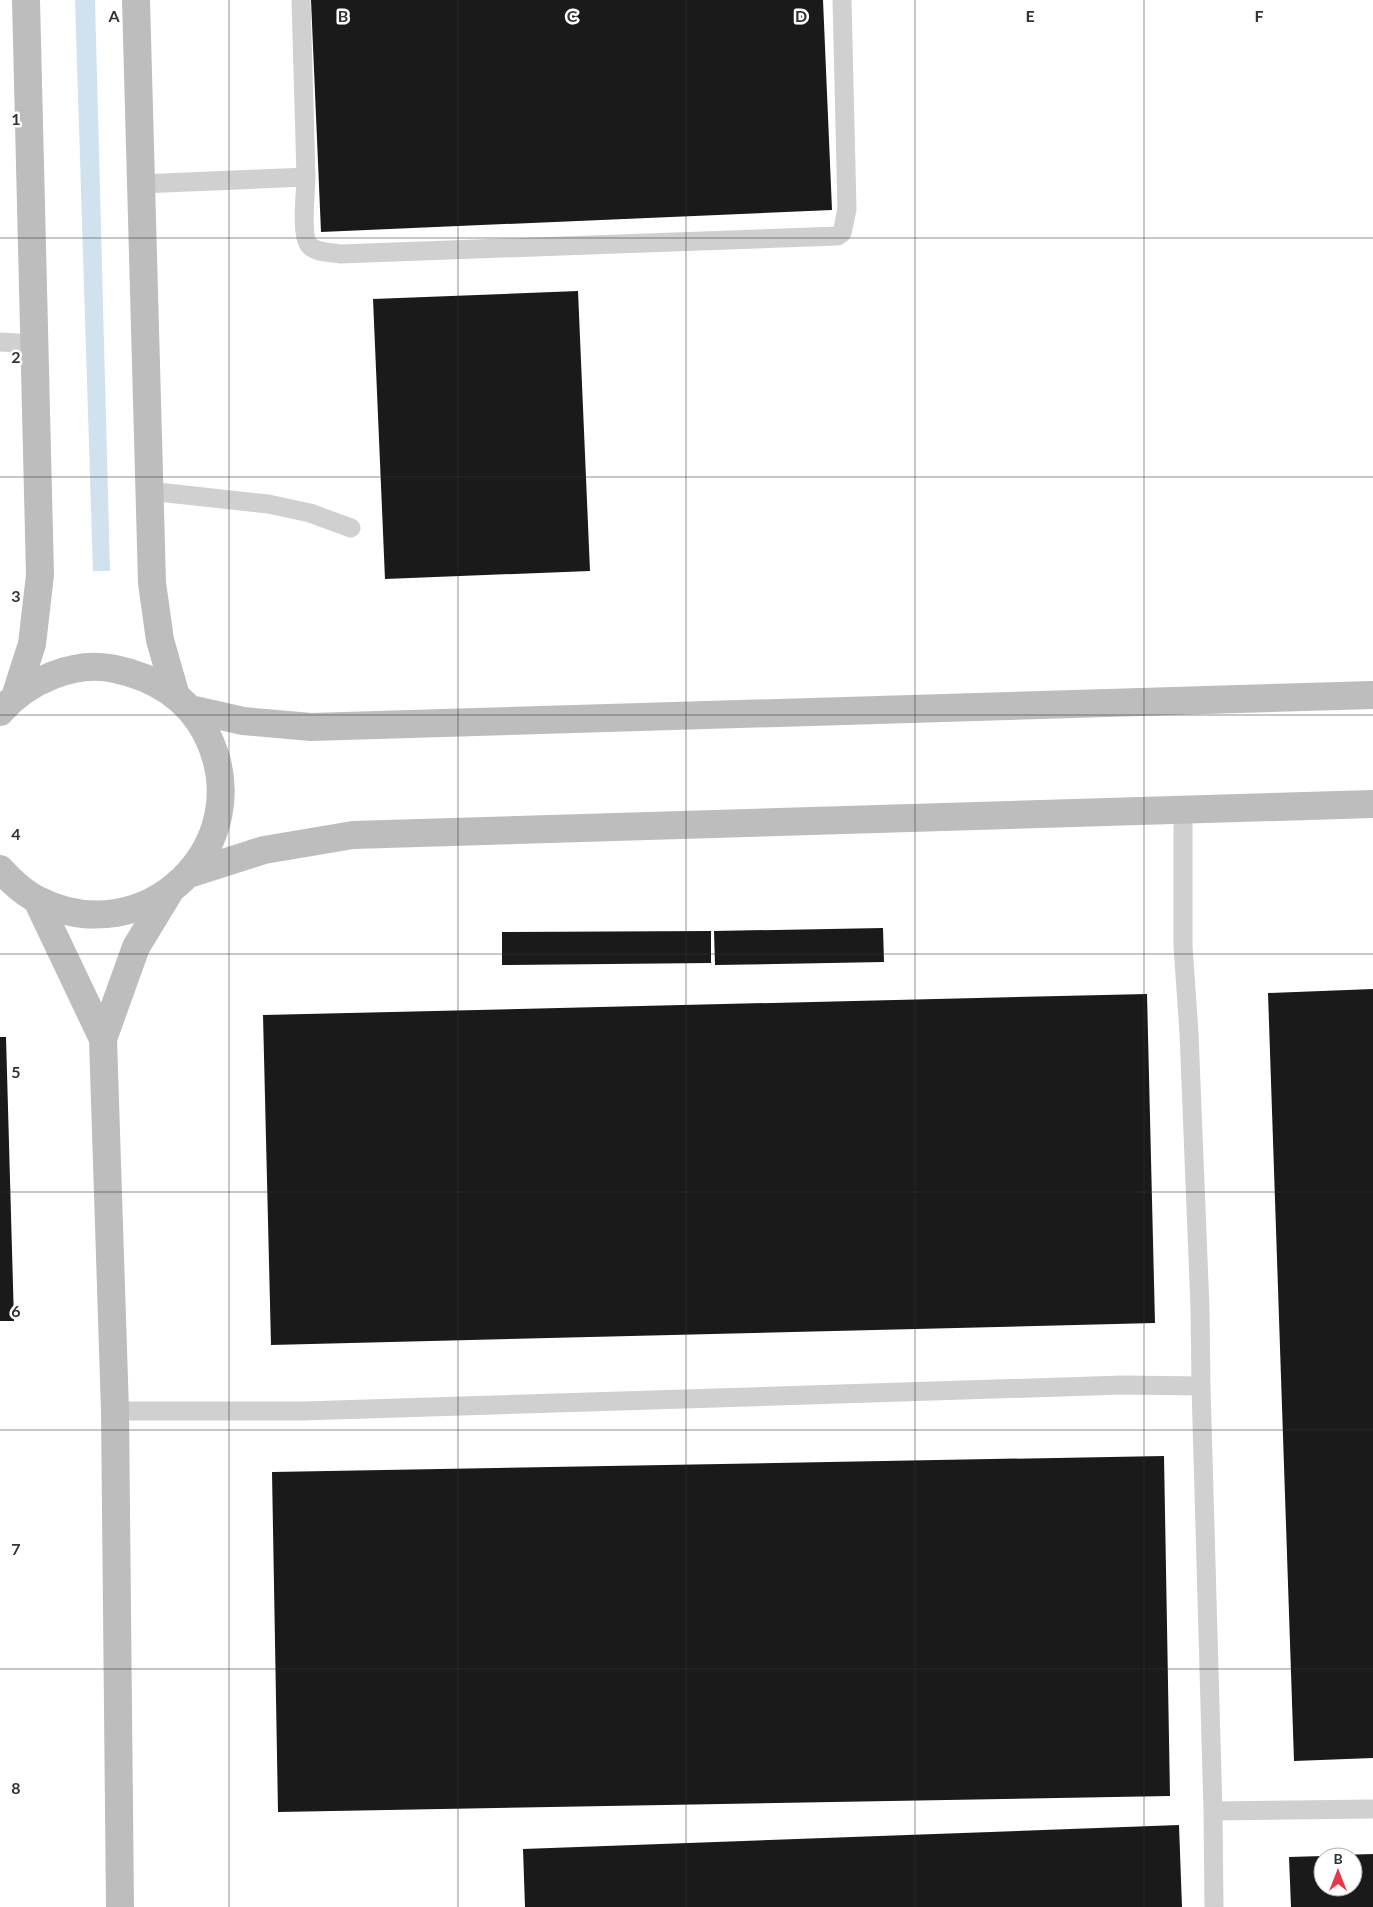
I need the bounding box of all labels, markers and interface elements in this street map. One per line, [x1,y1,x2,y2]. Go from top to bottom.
text: A [107,6,120,25]
text: B [338,6,348,25]
text: C [567,6,578,25]
text: D [795,6,807,25]
text: E [1025,6,1035,25]
text: F [1254,6,1264,25]
text: 1 [11,109,21,128]
text: 2 [11,347,21,366]
text: 3 [11,586,21,605]
text: 4 [11,824,21,843]
text: 5 [11,1062,21,1081]
text: 6 [11,1301,21,1320]
text: 7 [11,1539,21,1558]
text: 8 [11,1778,21,1797]
north arrow [1313,1847,1363,1897]
text: B [1333,1850,1343,1867]

